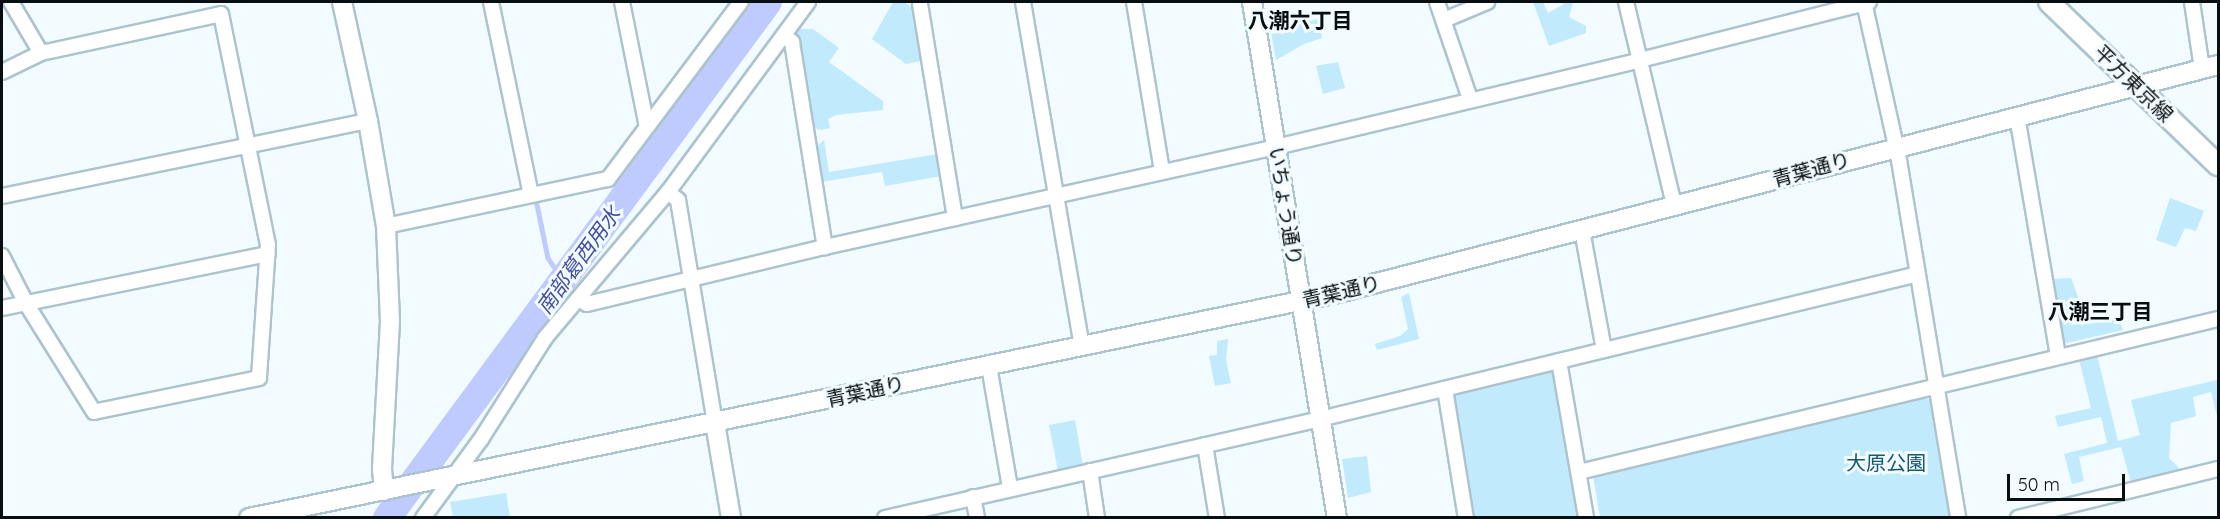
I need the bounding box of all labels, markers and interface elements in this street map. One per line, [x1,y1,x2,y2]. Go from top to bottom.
district label: 八潮六丁目 [1248,7,1352,33]
street label: 平方東京線 [2090,40,2178,126]
street label: いちょう通り [1265,145,1307,267]
street label: 青葉通り [1769,147,1853,191]
water label: 南部葛西用水 [531,202,625,318]
street label: 青葉通り [1299,270,1383,312]
district label: 八潮三丁目 [2048,298,2152,324]
street label: 青葉通り [823,371,907,411]
park label: 大原公園 [1846,450,1926,474]
scale bar [2010,462,2128,500]
text: 50 m [2018,473,2060,496]

